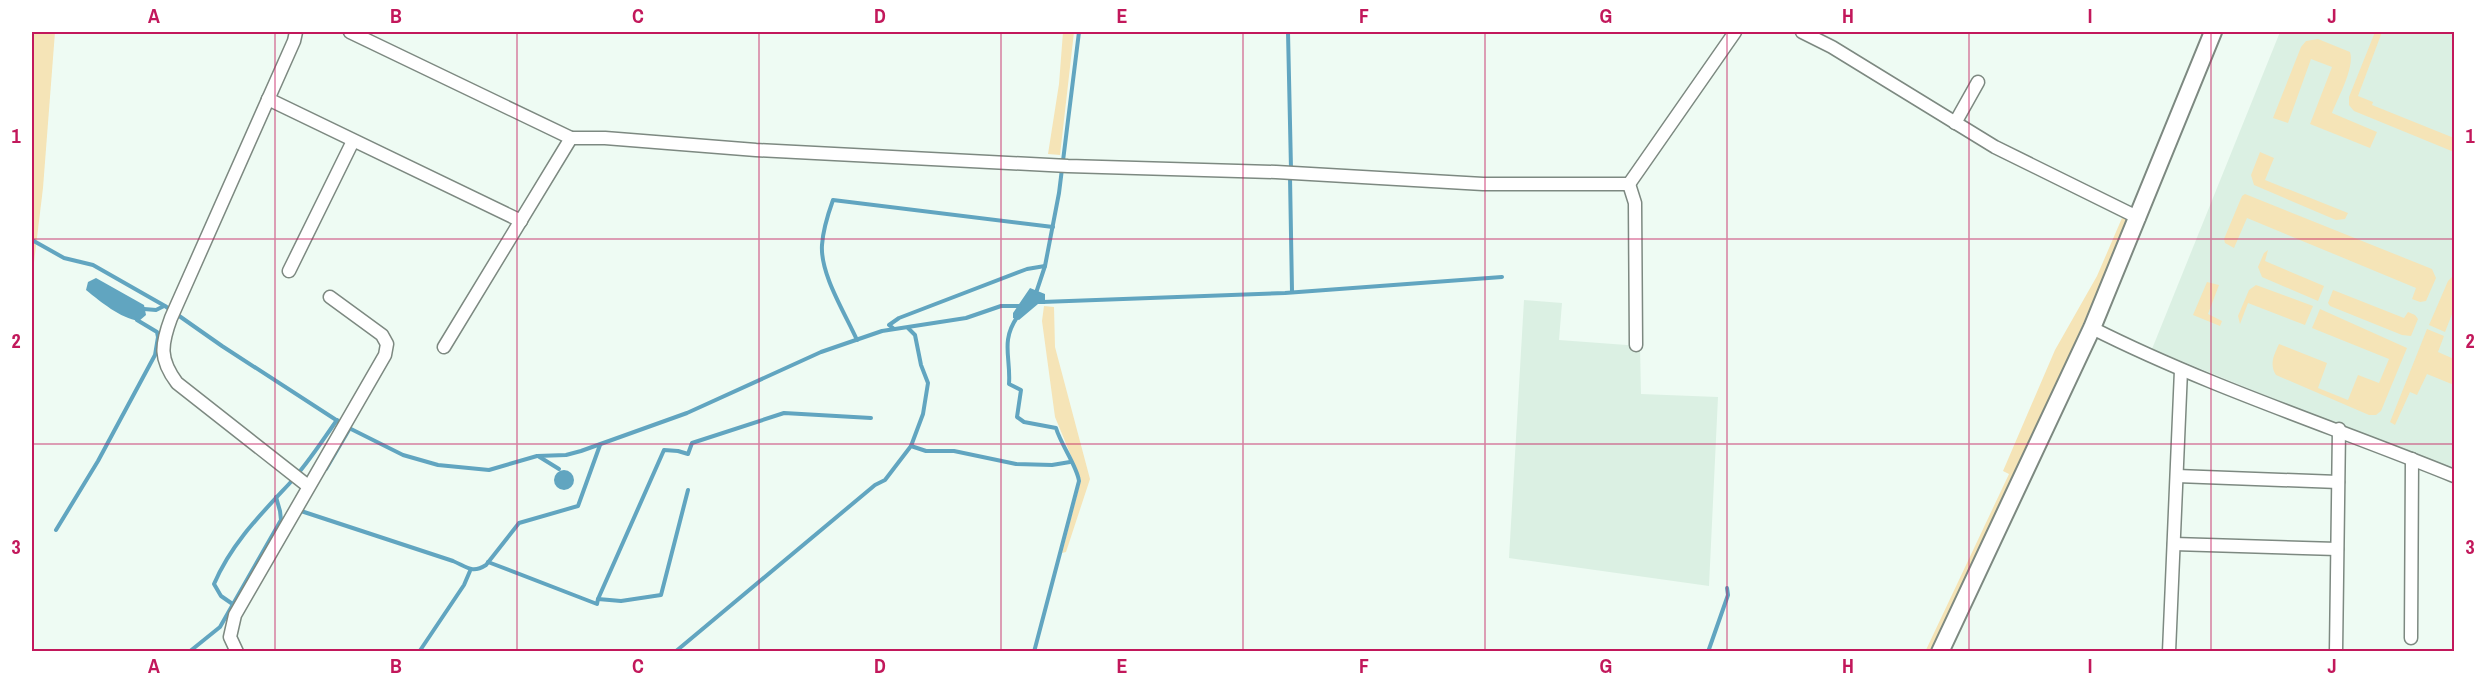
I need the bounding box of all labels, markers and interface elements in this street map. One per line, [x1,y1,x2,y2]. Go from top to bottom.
text: A [148,2,160,29]
text: B [390,2,402,29]
text: C [632,2,644,29]
text: D [874,2,886,29]
text: E [1117,2,1128,29]
text: F [1359,2,1369,29]
text: G [1600,2,1612,29]
text: H [1842,2,1854,29]
text: I [2088,2,2092,29]
text: J [2327,2,2337,29]
text: 1 [11,122,21,149]
text: 1 [2465,122,2475,149]
text: 2 [11,327,21,354]
text: 2 [2465,327,2475,354]
text: 3 [11,533,21,560]
text: 3 [2465,533,2475,560]
text: A [148,652,160,679]
text: B [390,652,402,679]
text: C [632,652,644,679]
text: D [874,652,886,679]
text: E [1117,652,1128,679]
text: F [1359,652,1369,679]
text: G [1600,652,1612,679]
text: H [1842,652,1854,679]
text: I [2088,652,2092,679]
text: J [2327,652,2337,679]

